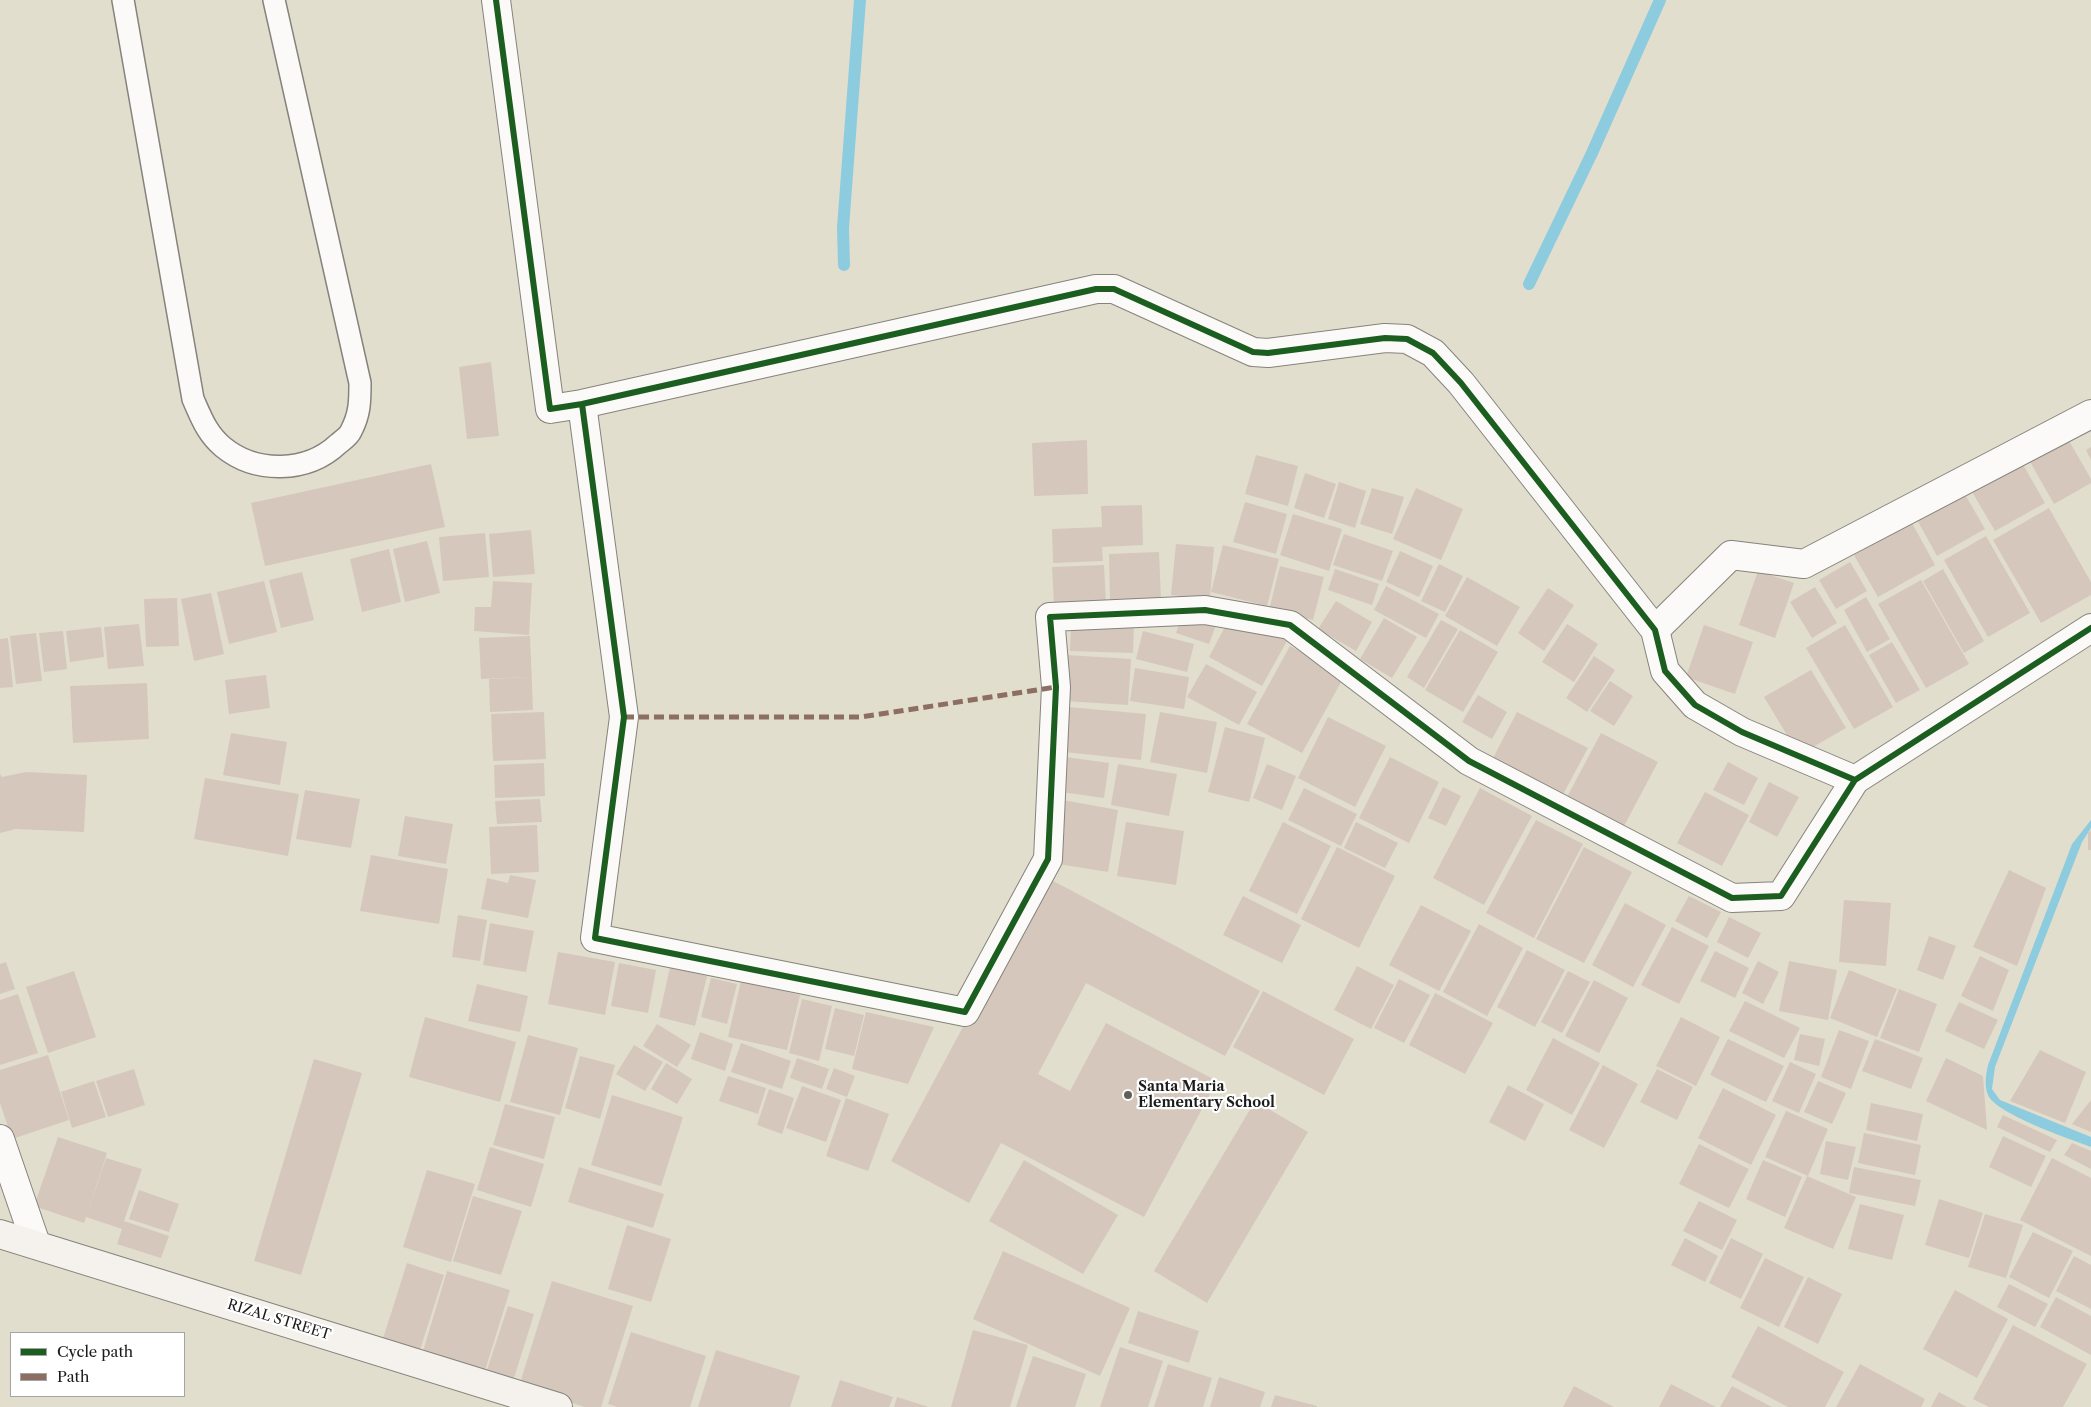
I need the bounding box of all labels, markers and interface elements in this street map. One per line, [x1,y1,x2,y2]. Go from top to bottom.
place label: Santa Maria Elementary School [1138,1079,1275,1112]
marker: Santa Maria Elementary School [1122,1089,1134,1101]
street label: RIZAL STREET [225,1296,333,1344]
legend [10,1332,185,1397]
text: Cycle path [57,1342,133,1361]
text: Path [57,1367,89,1386]

